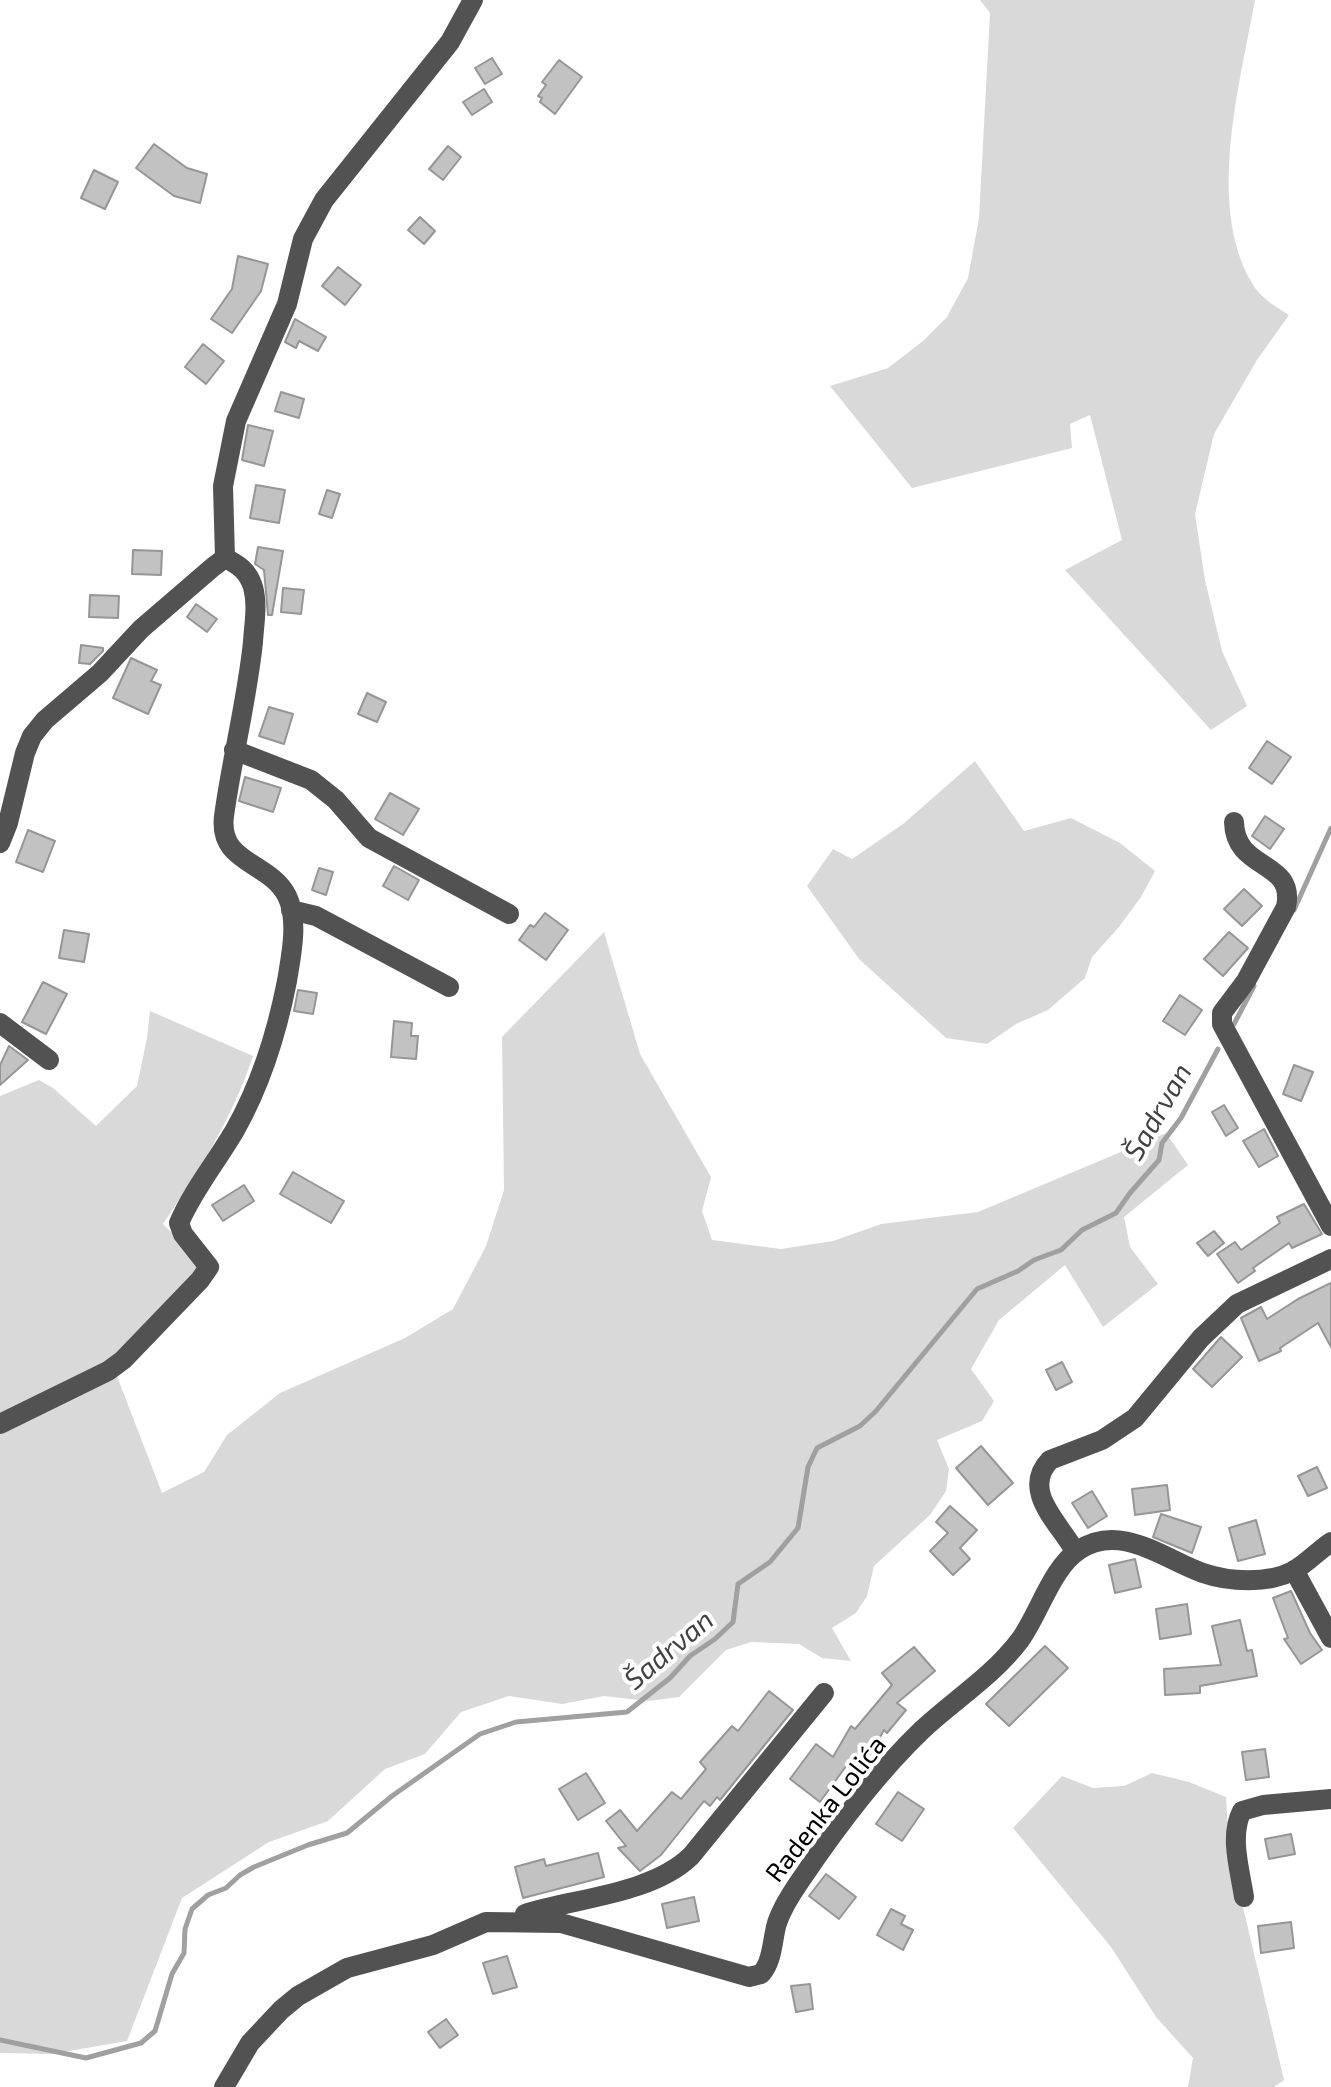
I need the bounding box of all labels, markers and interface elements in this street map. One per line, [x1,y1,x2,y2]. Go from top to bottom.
water label: Šadrvan [1117,1058,1199,1166]
water label: Šadrvan [618,1603,720,1697]
street label: Radenka Lolića [759,1730,893,1888]

